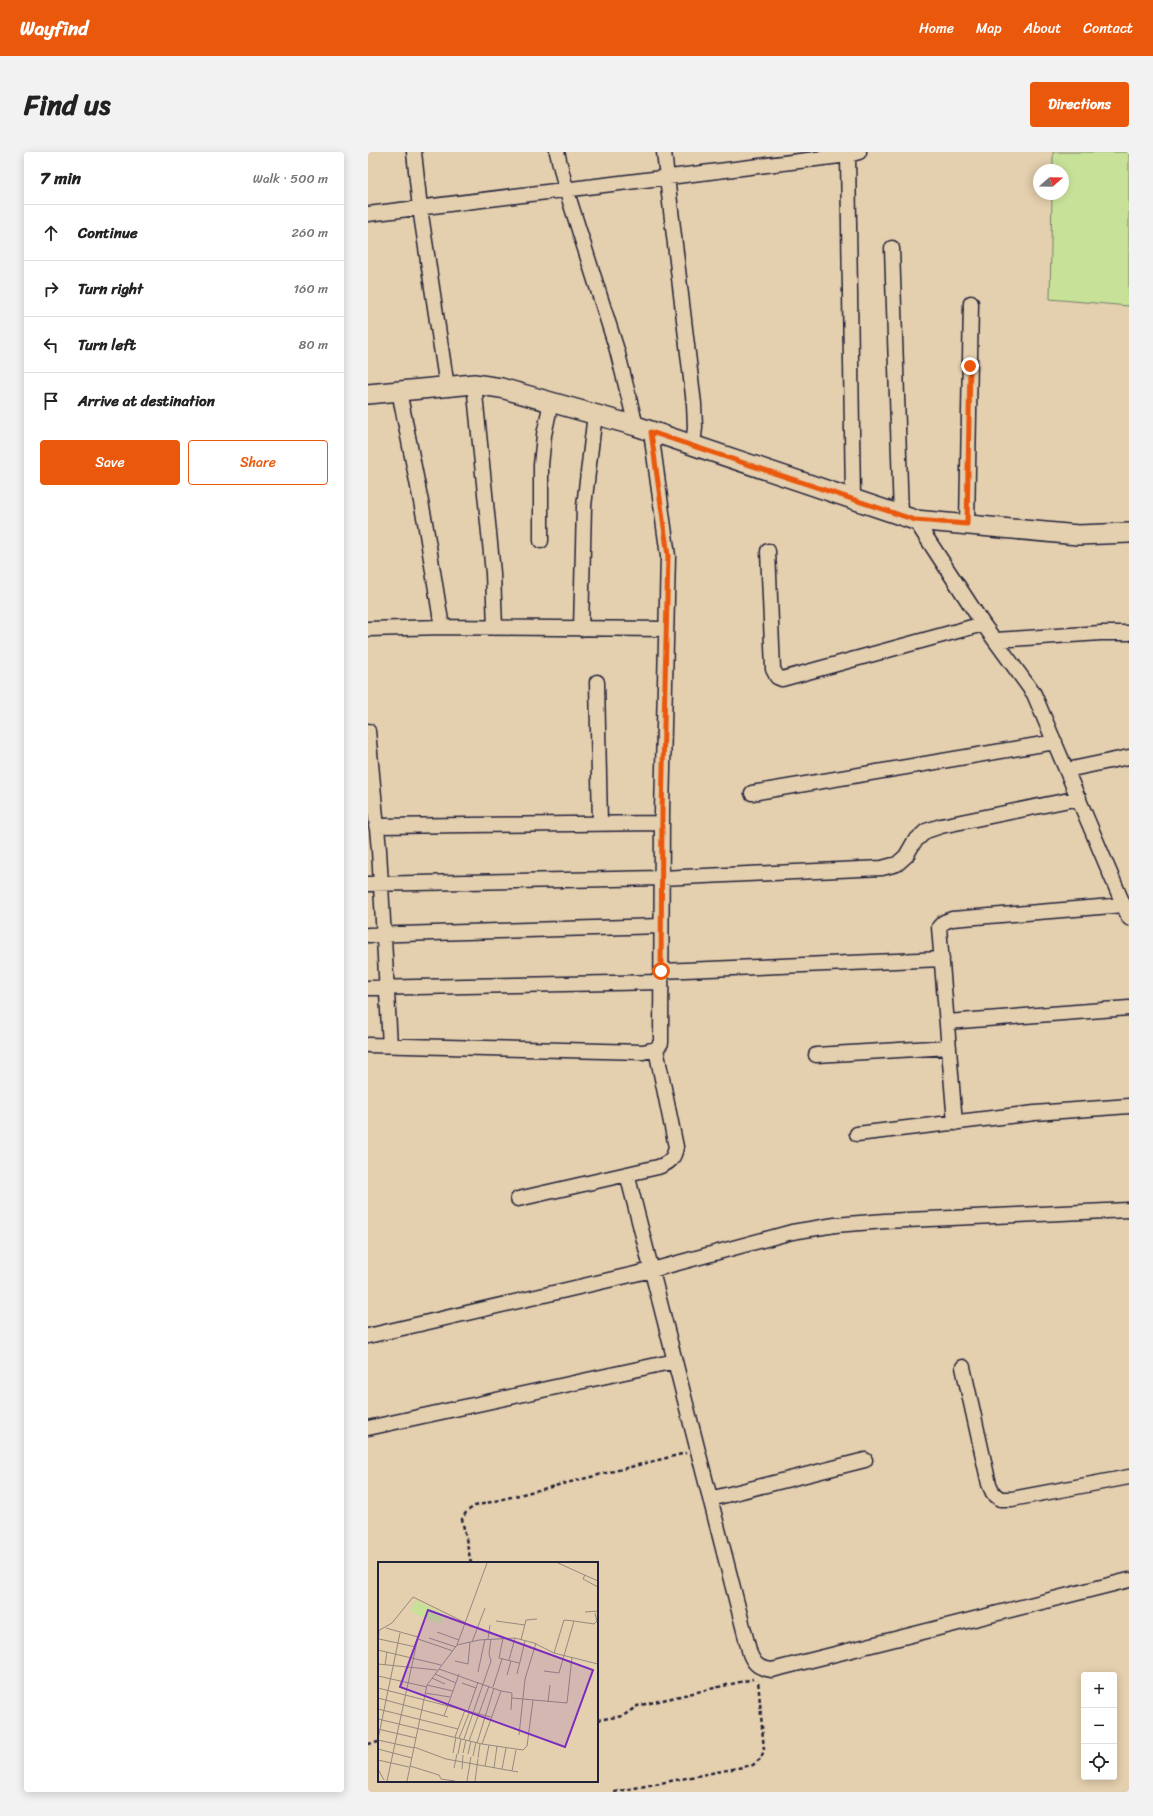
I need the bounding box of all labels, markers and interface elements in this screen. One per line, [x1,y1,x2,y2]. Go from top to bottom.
text: Wayfind [20,12,88,45]
text: Home [919,16,954,41]
text: Map [976,16,1002,41]
text: About [1024,16,1061,41]
text: Contact [1083,16,1133,41]
text: Find us [24,80,111,129]
button: Directions [1030,82,1129,127]
text: 7 min [40,163,81,193]
north arrow [1033,164,1069,200]
text: Walk · 500 m [253,167,328,190]
text: Continue [78,220,138,246]
text: 260 m [292,221,328,244]
icon: ahead [40,222,62,244]
text: Turn right [78,276,143,302]
text: 160 m [293,277,328,300]
icon: right [40,278,62,300]
text: Turn left [78,332,136,358]
text: 80 m [299,333,328,356]
icon: left [40,334,62,356]
route end [961,357,979,375]
text: Arrive at destination [78,388,215,414]
icon: arrive [40,390,62,412]
button: Save [40,440,180,485]
button: Share [188,440,328,485]
route start [652,962,670,980]
inset map [378,1562,598,1782]
map controls [1081,1672,1117,1780]
button: + [1081,1672,1117,1708]
button: − [1081,1708,1117,1744]
button: locate [1081,1744,1117,1780]

